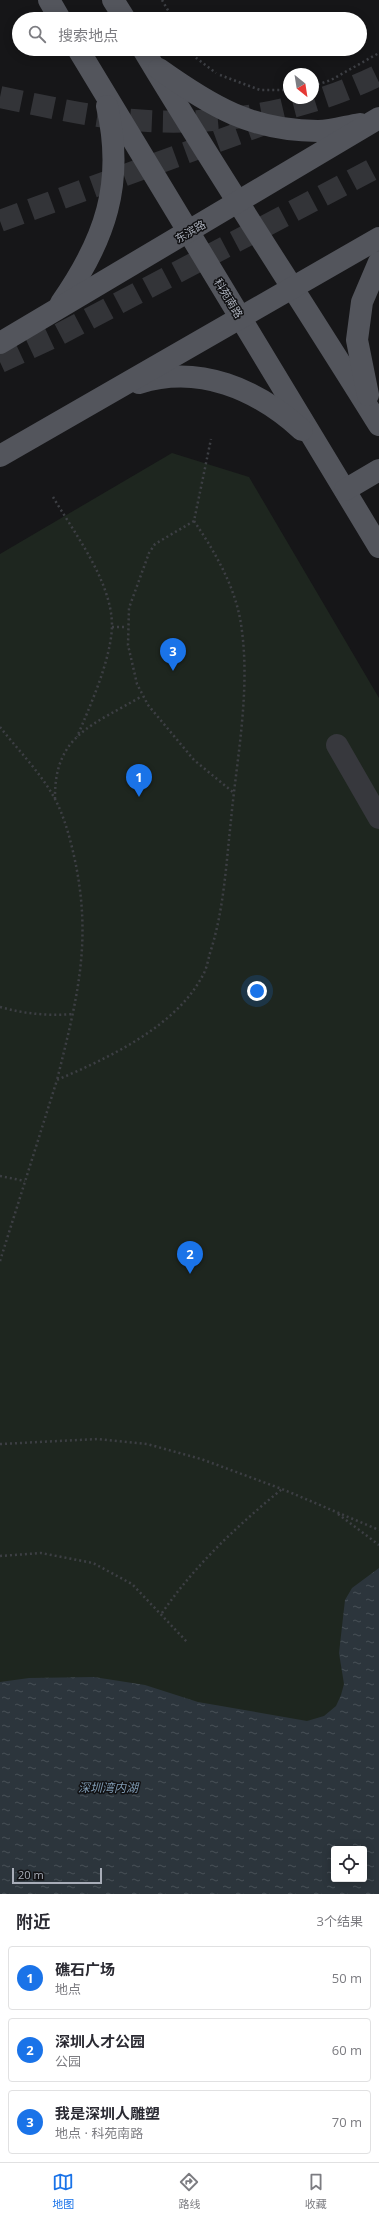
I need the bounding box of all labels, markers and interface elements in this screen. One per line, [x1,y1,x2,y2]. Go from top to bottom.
search box [12,12,367,56]
icon: search [26,23,48,45]
text: 搜索地点 [58,25,118,45]
north arrow [283,68,319,104]
street label: 东滨路 [172,216,208,246]
street label: 科苑南路 [211,275,247,321]
pin: 3 [160,638,186,671]
pin: 1 [126,764,152,797]
your location [247,981,267,1001]
pin: 2 [177,1241,203,1274]
water label: 深圳湾内湖 [78,1779,140,1796]
map controls [331,1846,367,1882]
button: locate [331,1846,367,1882]
scale bar [12,1866,102,1885]
text: 20 m [18,1867,44,1882]
text: 附近 [16,1910,50,1933]
text: 3个结果 [317,1912,363,1930]
text: 礁石广场 [55,1959,115,1979]
text: 1 [26,1969,34,1987]
text: 50 m [332,1969,362,1987]
text: 地点 [55,1980,81,1998]
text: 深圳人才公园 [55,2031,145,2051]
text: 2 [26,2041,34,2059]
text: 60 m [332,2041,362,2059]
text: 公园 [55,2052,81,2070]
text: 我是深圳人雕塑 [55,2103,160,2123]
text: 3 [26,2113,34,2131]
text: 70 m [332,2113,362,2131]
text: 地点 · 科苑南路 [55,2124,143,2142]
tab: 地图 [52,2171,74,2211]
tab: 路线 [178,2171,200,2211]
tab: 收藏 [305,2171,327,2211]

